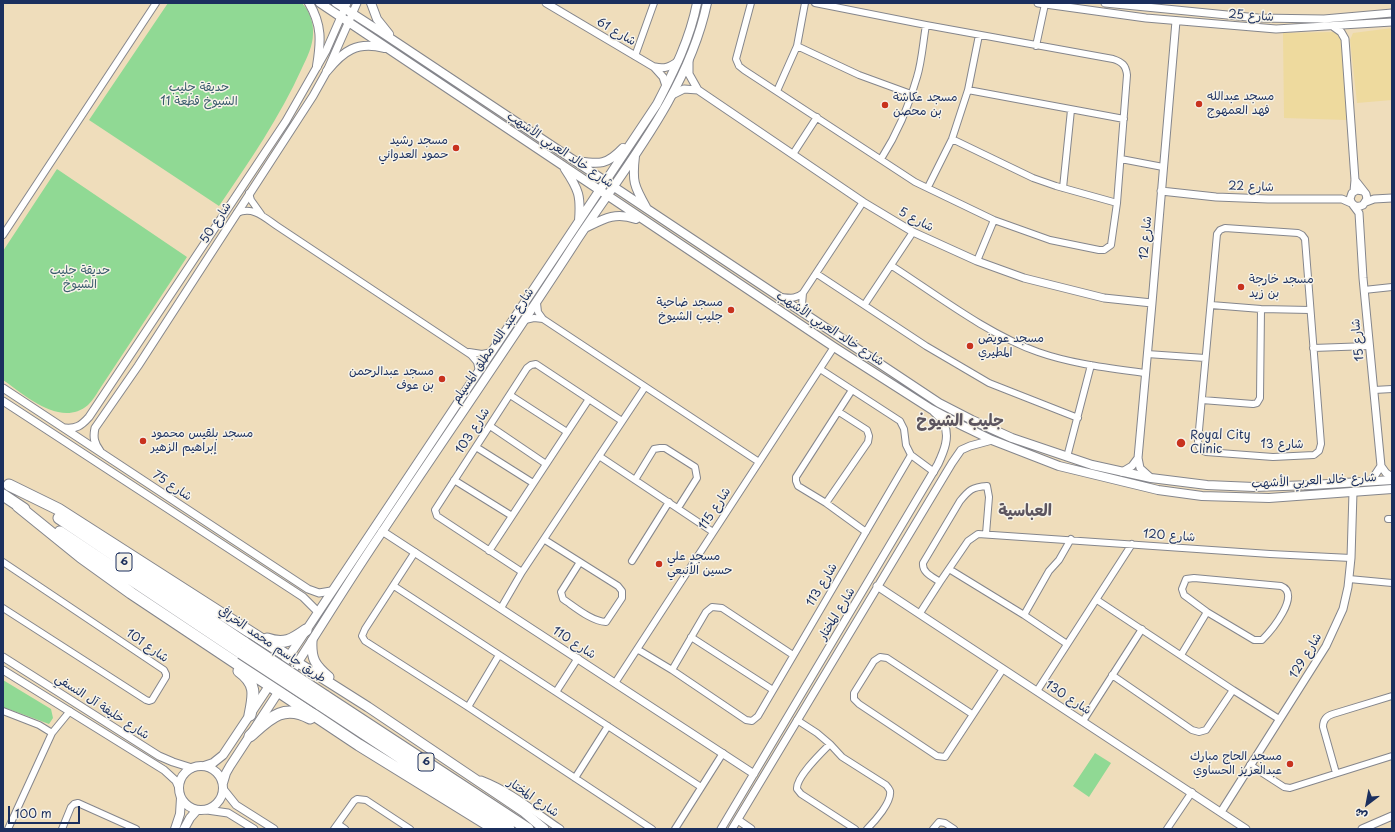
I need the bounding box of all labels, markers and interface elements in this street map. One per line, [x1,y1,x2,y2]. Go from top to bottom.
street label: شارع 25 [1228,7,1274,25]
street label: شارع 61 [594,15,638,49]
park label: حديقة جليب الشيوخ قطعة 11 [160,81,238,109]
place label: مسجد عبدالله فهد العمهوج [1207,90,1274,118]
place label: مسجد عكاشة بن محصن [893,91,957,119]
marker: مسجد عبدالله فهد العمهوج [1194,99,1204,109]
marker: مسجد عكاشة بن محصن [880,100,890,110]
street label: شارع خالد العربي الأشهب [504,109,616,191]
place label: مسجد رشيد حمود العدواني [378,134,448,162]
marker: مسجد رشيد حمود العدواني [451,143,461,153]
street label: شارع 22 [1228,179,1274,195]
street label: شارع 50 [197,200,235,246]
street label: شارع 5 [896,205,936,235]
street label: شارع 12 [1137,216,1155,260]
park label: حديقة جليب الشيوخ [50,264,110,292]
place label: مسجد خارجة بن زيد [1249,273,1314,301]
marker: مسجد خارجة بن زيد [1236,282,1246,292]
street label: شارع عبد الله مطلق المسيلم [449,285,537,407]
street label: شارع خالد العربي الأشهب [773,289,887,369]
place label: مسجد ضاحية جليب الشيوخ [657,296,723,324]
marker: مسجد ضاحية جليب الشيوخ [726,305,736,315]
street label: شارع 15 [1349,318,1367,362]
place label: مسجد عويض المطيري [978,332,1044,360]
marker: مسجد عويض المطيري [965,341,975,351]
place label: مسجد عبدالرحمن بن عوف [349,365,434,393]
marker: مسجد عبدالرحمن بن عوف [437,374,447,384]
street label: شارع 103 [453,405,493,457]
district label: جليب الشيوخ [916,412,1004,432]
place label: مسجد بلقيس محمود إبراهيم الزهير [151,427,253,455]
place label: Royal City Clinic [1190,429,1251,457]
marker: مسجد بلقيس محمود إبراهيم الزهير [138,436,148,446]
marker: Royal City Clinic [1175,437,1187,449]
street label: 13 شارع [1260,438,1304,452]
street label: شارع 75 [150,468,194,504]
street label: شارع خالد العربي الأشهب [1251,471,1377,491]
street label: شارع 115 [696,485,734,533]
district label: العباسية [998,502,1052,522]
street label: شارع 120 [1142,527,1196,545]
place label: مسجد علي حسين الأنبعي [667,550,733,578]
road number: 6 [116,553,132,571]
marker: مسجد علي حسين الأنبعي [654,559,664,569]
street label: شارع 113 [803,561,841,609]
street label: شارع المختار [816,585,858,643]
street label: طريق جاسم محمد الخرافي [215,604,329,686]
street label: شارع 110 [550,624,598,662]
street label: شارع 101 [123,626,171,666]
street label: شارع 129 [1287,631,1325,681]
street label: شارع خليفة آل النسفي [52,671,152,743]
street label: شارع 130 [1042,678,1094,718]
place label: مسجد الحاج مبارك عبدالعزيز الحساوي [1190,750,1282,778]
road number: 6 [418,753,434,771]
marker: مسجد الحاج مبارك عبدالعزيز الحساوي [1285,759,1295,769]
street label: شارع المختار [505,776,561,820]
north arrow [1347,784,1387,824]
scale bar [10,798,82,824]
text: 100 m [15,804,52,822]
text: ش [1351,804,1370,825]

